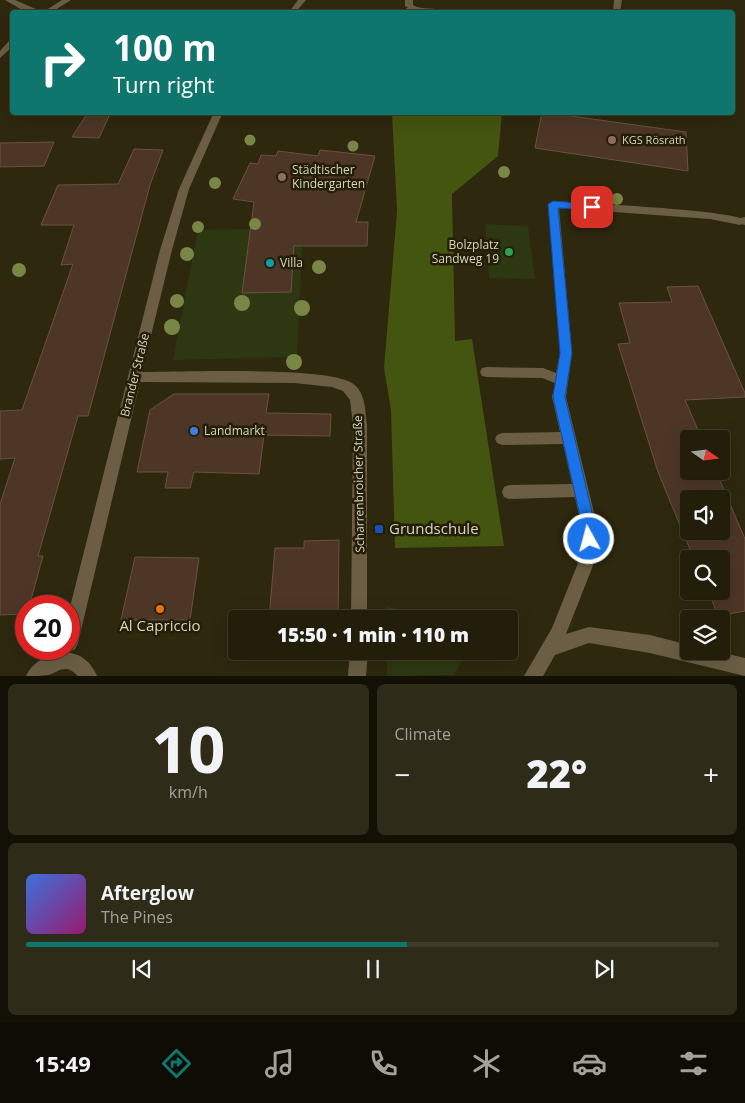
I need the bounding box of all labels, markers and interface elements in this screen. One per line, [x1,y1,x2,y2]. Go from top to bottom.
text: 100 m [113,24,217,71]
icon: right [30,30,95,95]
text: Turn right [113,69,215,99]
place label: KGS Rösrath [622,132,686,147]
marker: KGS Rösrath [606,134,618,146]
place label: Städtischer Kindergarten [292,161,365,192]
marker: Städtischer Kindergarten [276,171,288,183]
pin [571,186,613,228]
icon: arrive [578,193,606,221]
place label: Bolzplatz Sandweg 19 [432,236,499,267]
marker: Bolzplatz Sandweg 19 [503,246,515,258]
place label: Villa [280,254,303,271]
marker: Villa [264,257,276,269]
street label: Brander Straße [116,331,153,418]
street label: Scharrenbroicher Straße [349,415,368,553]
place label: Landmarkt [204,422,265,439]
marker: Landmarkt [188,425,200,437]
north arrow [680,430,730,480]
map controls [680,430,730,660]
button: sound [680,490,730,540]
position arrow [562,512,614,564]
place label: Grundschule [389,518,479,538]
marker: Grundschule [373,523,385,535]
button: search [680,550,730,600]
speed limit sign: 20 [15,595,80,660]
marker: Al Capriccio [154,603,166,615]
button: layers [680,610,730,660]
place label: Al Capriccio [119,615,201,635]
text: 15:50 · 1 min · 110 m [277,622,469,648]
text: 10 [151,704,225,792]
text: Climate [395,723,451,745]
text: 22° [526,747,587,799]
text: − [395,755,411,793]
text: + [703,755,719,793]
text: km/h [169,781,208,803]
text: Afterglow [101,880,194,906]
text: The Pines [101,906,173,928]
icon: previous [128,955,156,983]
icon: pause [359,955,387,983]
icon: next [590,955,618,983]
icon: directions [159,1046,194,1081]
icon: music [262,1046,297,1081]
icon: phone [366,1046,401,1081]
icon: climate [469,1046,504,1081]
icon: car [572,1046,607,1081]
icon: filters [676,1046,711,1081]
text: 15:49 [34,1048,91,1078]

